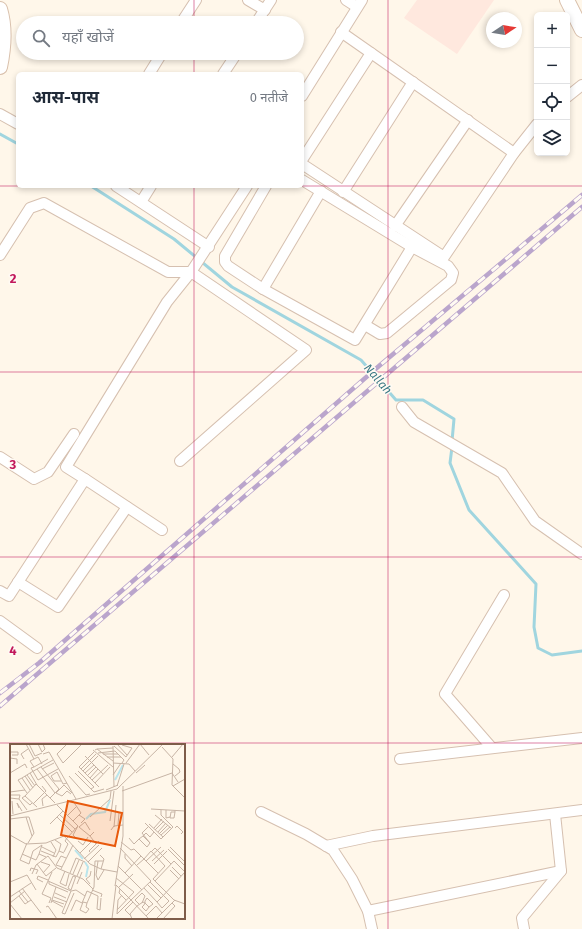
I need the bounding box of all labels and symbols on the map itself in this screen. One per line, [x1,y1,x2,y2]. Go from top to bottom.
north arrow [486,12,522,48]
text: 2 [10,271,17,286]
water label: Nallah [361,361,395,397]
text: 3 [9,457,17,472]
text: 4 [9,643,17,658]
inset map [10,744,185,919]

